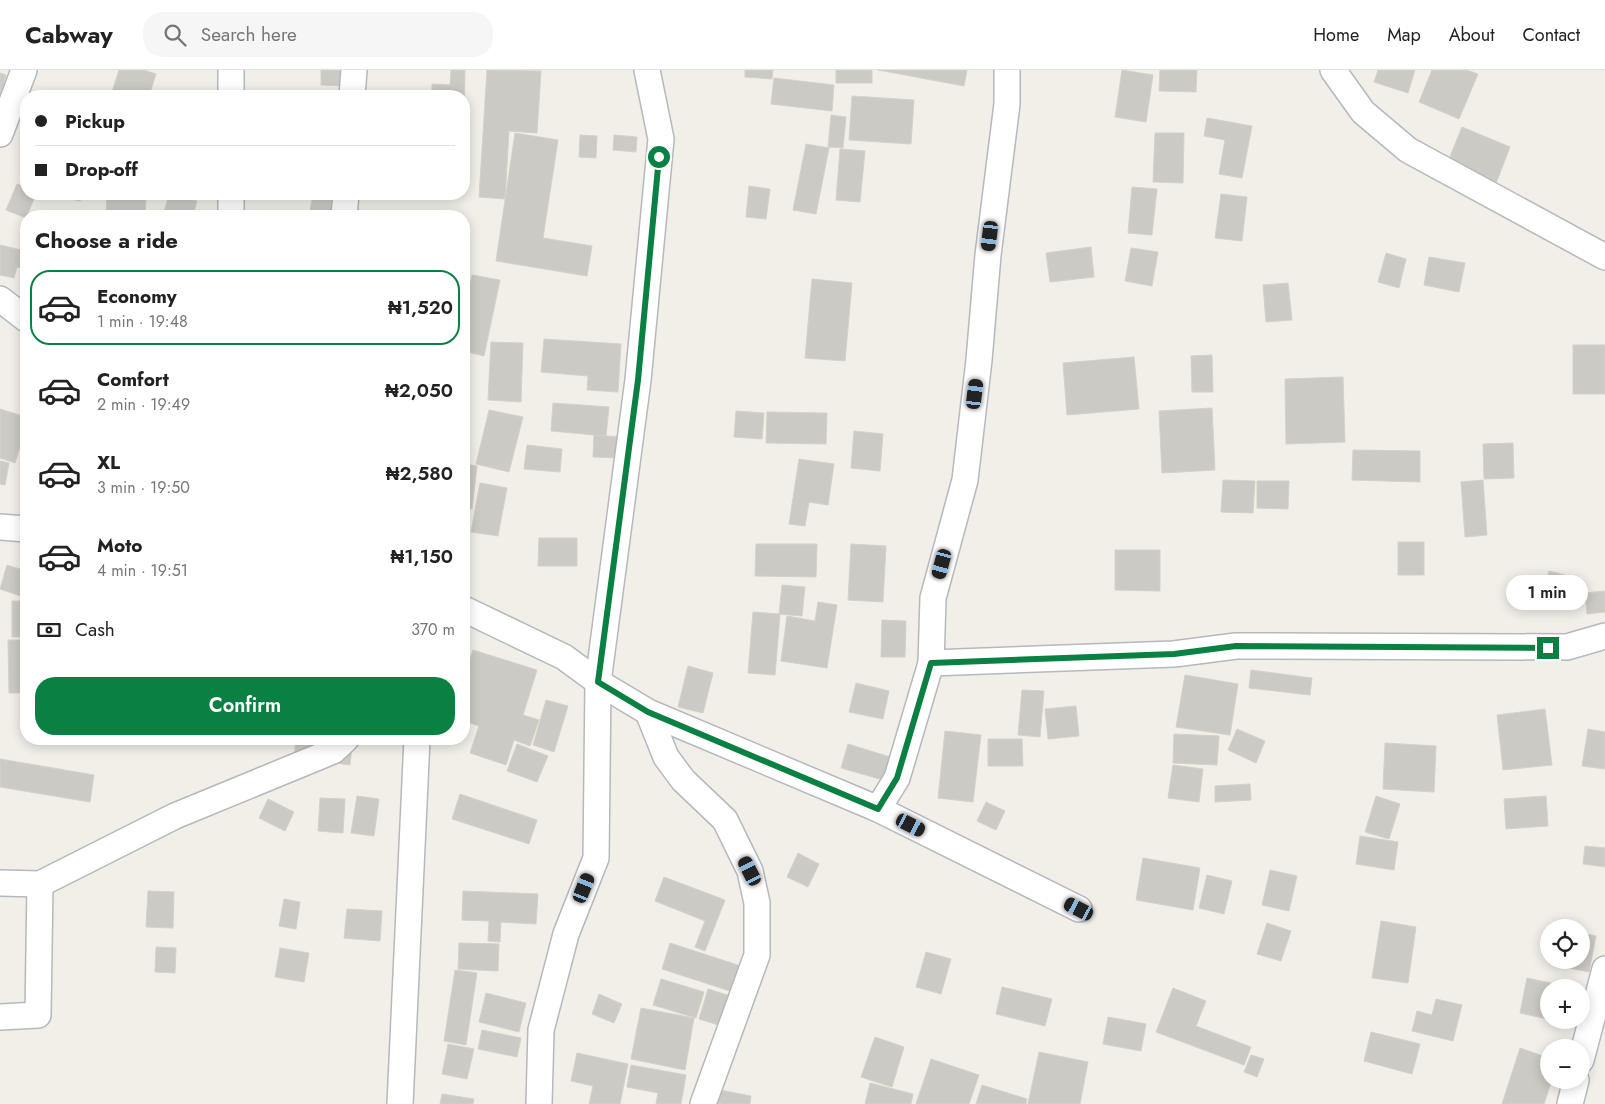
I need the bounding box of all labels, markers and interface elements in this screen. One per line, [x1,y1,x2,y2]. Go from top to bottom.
search box [143,12,493,57]
text: Cabway [25,17,113,52]
icon: search [161,21,189,49]
text: Search here [201,21,297,48]
text: Home [1313,22,1359,48]
text: Map [1387,22,1421,48]
text: About [1449,22,1494,48]
text: Contact [1522,22,1580,48]
text: Pickup [65,108,125,135]
route start [648,146,670,168]
text: Drop-off [65,156,138,183]
car [980,220,999,252]
text: Choose a ride [35,224,178,256]
text: Economy [97,283,177,310]
icon: car [37,285,82,330]
text: ₦1,520 [388,294,453,321]
text: 1 min · 19:48 [97,310,188,333]
text: Comfort [97,366,169,393]
icon: car [37,368,82,413]
text: ₦2,050 [385,377,453,404]
car [965,378,984,410]
text: 2 min · 19:49 [97,393,190,416]
text: XL [97,449,120,476]
icon: car [37,451,82,496]
text: ₦2,580 [386,460,453,487]
text: 3 min · 19:50 [97,476,190,499]
text: Moto [97,532,142,559]
icon: car [37,534,82,579]
text: ₦1,150 [391,543,453,570]
car [930,548,953,580]
text: 4 min · 19:51 [97,559,188,582]
callout: 1 min [1507,576,1589,610]
text: 1 min [1528,581,1566,604]
icon: cash [35,616,63,644]
text: Cash [75,616,115,643]
text: 370 m [411,618,455,641]
route end [1537,637,1559,659]
button: Confirm [35,677,455,735]
car [894,812,927,838]
car [736,854,763,888]
car [571,871,596,905]
car [1062,896,1095,922]
map controls [1540,919,1590,1089]
button: locate [1540,919,1590,969]
button: + [1540,979,1590,1029]
button: − [1540,1039,1590,1089]

